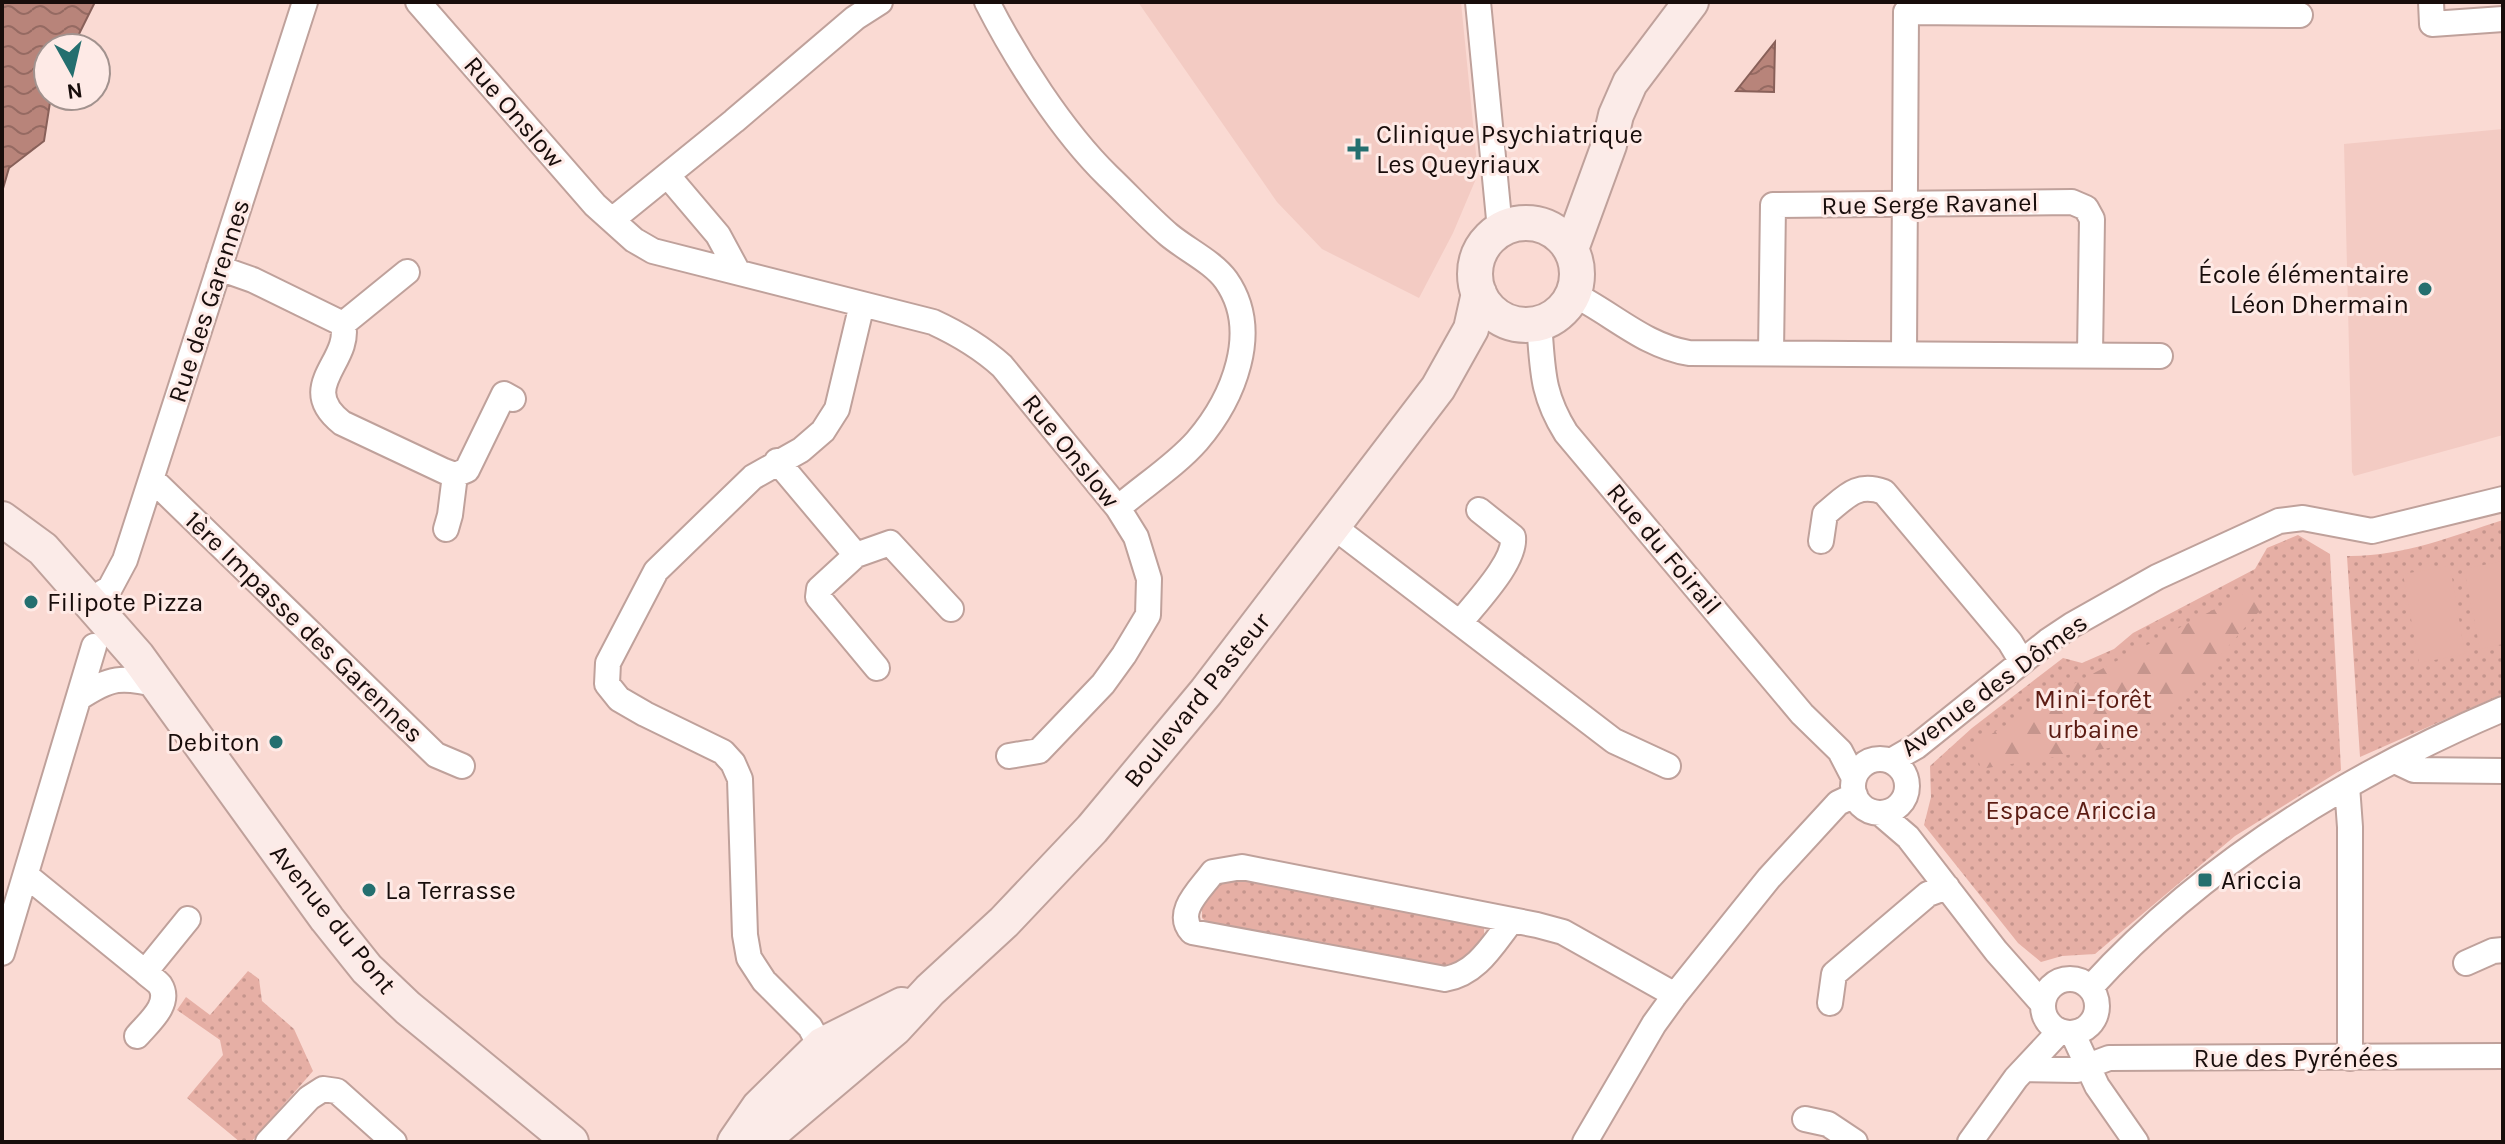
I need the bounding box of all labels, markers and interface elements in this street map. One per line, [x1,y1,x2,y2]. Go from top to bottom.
north arrow [32,32,112,112]
street label: Rue Onslow [457,50,571,174]
text: N [65,77,84,105]
place label: Clinique Psychiatrique Les Queyriaux [1376,119,1643,180]
marker: Clinique Psychiatrique Les Queyriaux [1347,138,1369,160]
street label: Rue Serge Ravanel [1821,187,2039,221]
street label: Rue des Garennes [162,195,256,407]
place label: École élémentaire Léon Dhermain [2198,258,2409,320]
marker: École élémentaire Léon Dhermain [2416,280,2434,298]
street label: Rue Onslow [1016,388,1126,514]
street label: Rue du Foirail [1600,477,1728,621]
street label: 1ère Impasse des Garennes [178,505,430,749]
place label: Filipote Pizza [47,587,203,618]
marker: Filipote Pizza [22,593,40,611]
street label: Boulevard Pasteur [1117,606,1277,794]
street label: Avenue des Dômes [1895,607,2093,763]
park label: Mini-forêt urbaine [2034,684,2152,745]
place label: Debiton [167,727,260,758]
marker: Debiton [267,733,285,751]
park label: Espace Ariccia [1985,795,2157,826]
street label: Avenue du Pont [263,838,403,1000]
place label: Ariccia [2221,865,2302,896]
marker: Ariccia [2196,871,2214,889]
place label: La Terrasse [385,875,516,906]
marker: La Terrasse [360,881,378,899]
street label: Rue des Pyrénées [2193,1043,2399,1074]

